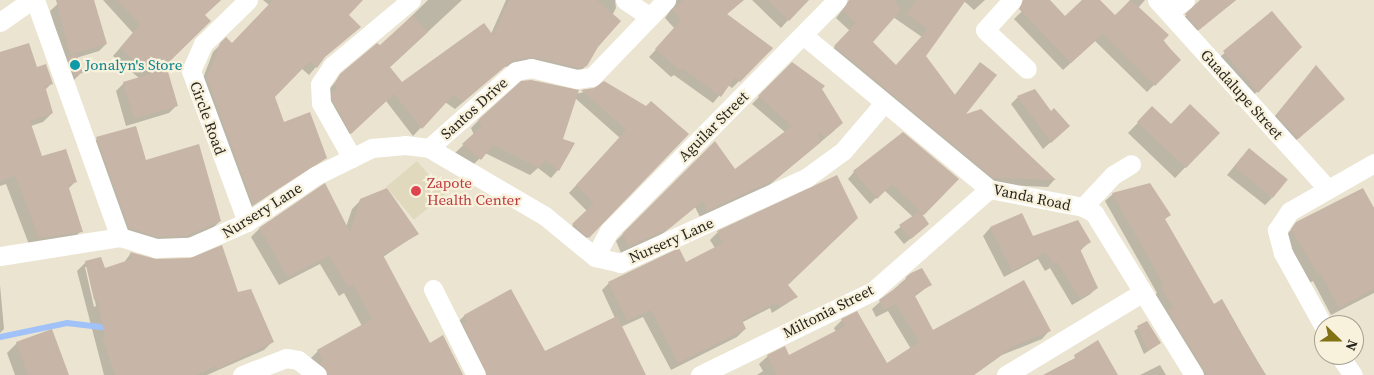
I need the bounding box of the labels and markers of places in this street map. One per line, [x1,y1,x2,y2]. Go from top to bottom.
place label: Jonalyn's Store [85,56,182,74]
marker: Jonalyn's Store [69,59,81,71]
place label: Zapote Health Center [427,173,521,208]
marker: Zapote Health Center [409,184,423,198]

